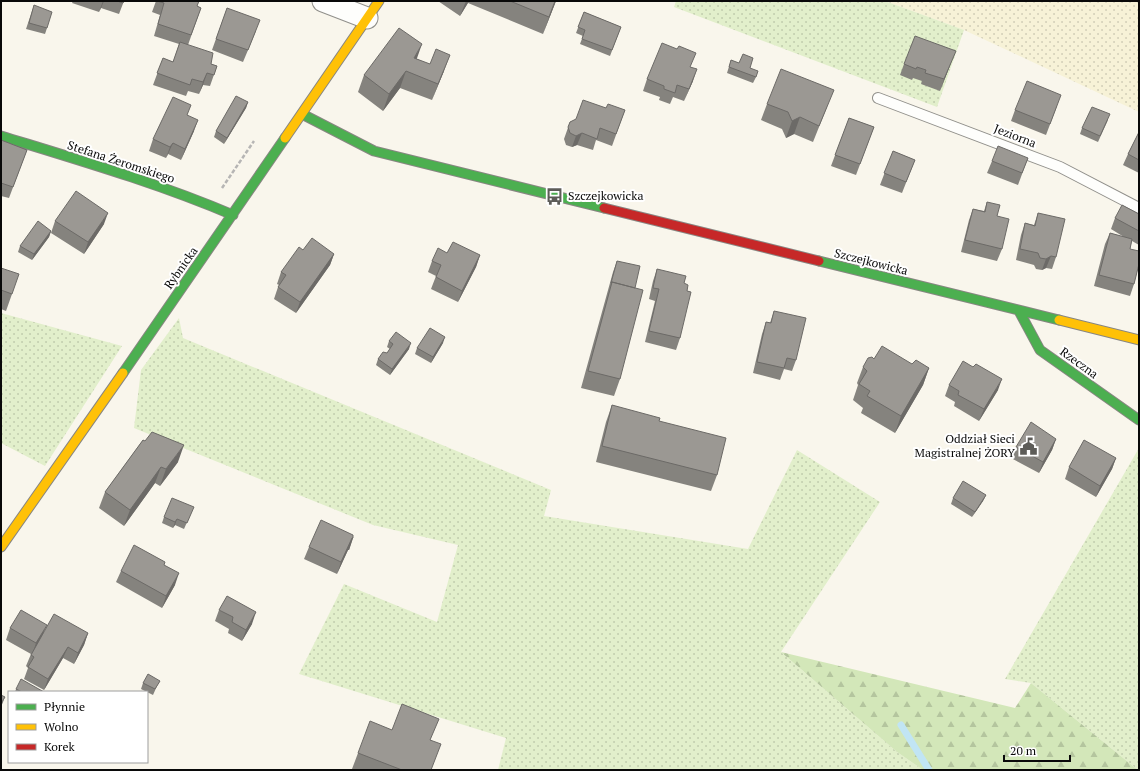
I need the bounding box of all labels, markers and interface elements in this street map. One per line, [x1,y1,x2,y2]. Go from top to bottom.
street label: Jeziorna [992,121,1038,150]
street label: Stefana Żeromskiego [66,137,177,186]
bus stop icon: Szczejkowicka [545,186,565,206]
place label: Szczejkowicka [568,188,643,203]
street label: Rybnicka [161,244,201,292]
street label: Szczejkowicka [833,245,910,278]
street label: Rzeczna [1057,344,1101,381]
place label: Oddział Sieci Magistralnej ŻORY [915,431,1015,460]
public building icon: Oddział Sieci Magistralnej ŻORY [1018,436,1038,456]
legend [8,691,148,763]
text: Płynnie [44,699,85,714]
text: Wolno [44,719,79,734]
scale bar [1004,737,1070,763]
text: Korek [44,739,75,754]
text: 20 m [1010,743,1037,758]

